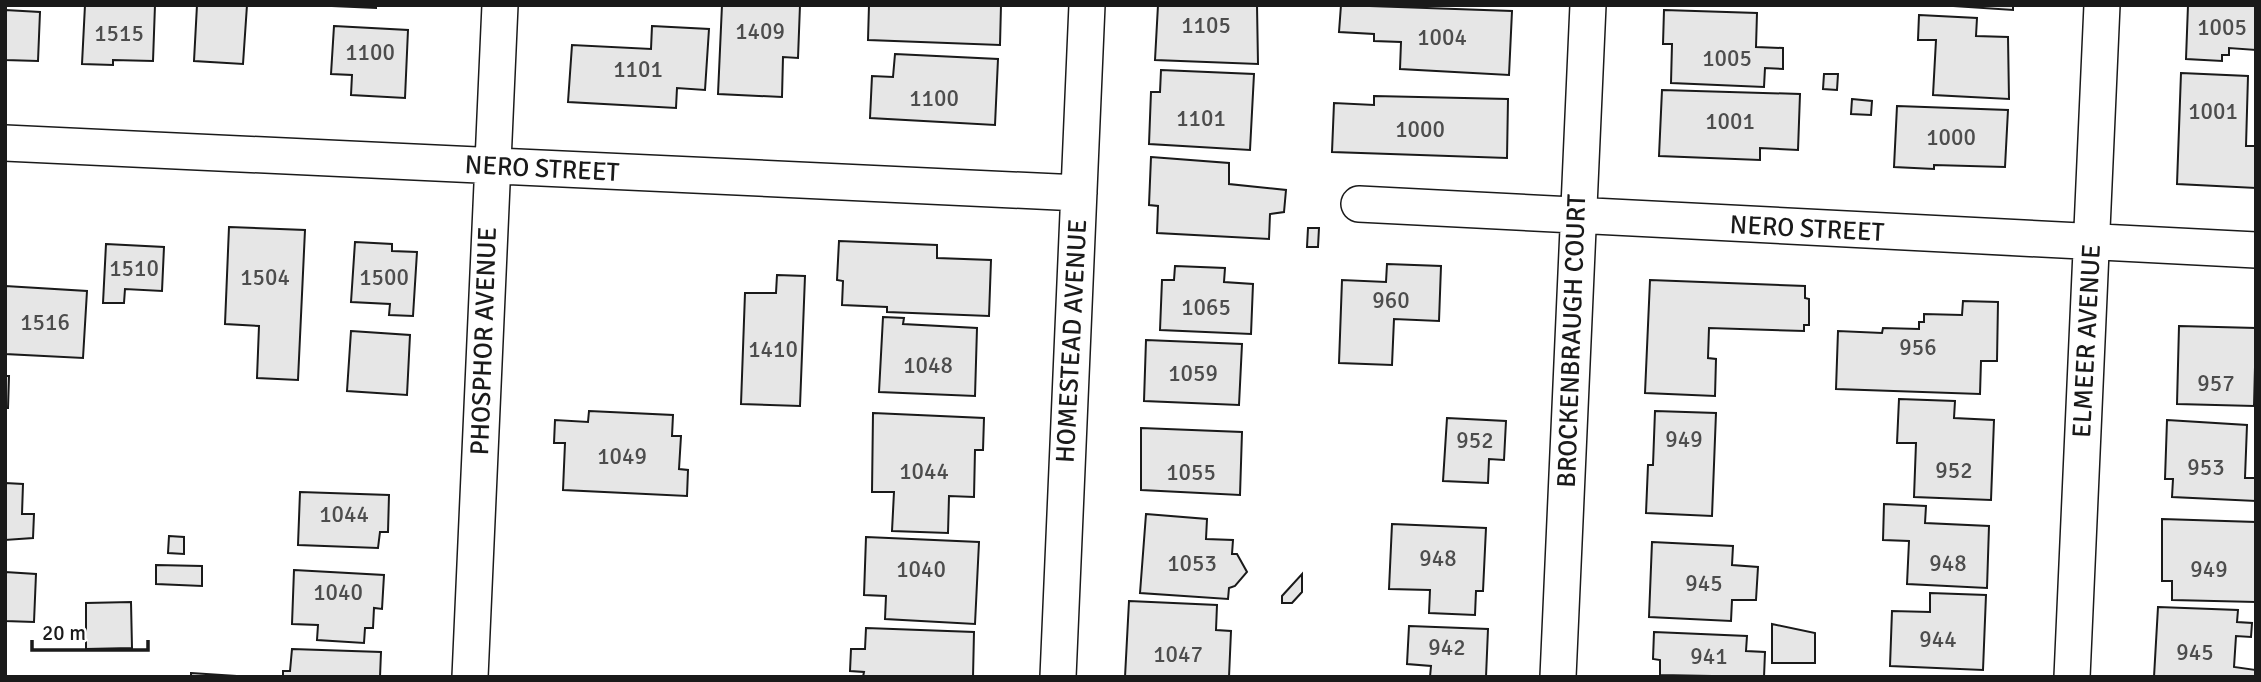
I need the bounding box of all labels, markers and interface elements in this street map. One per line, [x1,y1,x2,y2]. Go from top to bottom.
house number: 1105 [1181,11,1231,40]
house number: 1005 [2197,13,2247,42]
house number: 1409 [735,17,785,46]
house number: 1515 [94,19,144,48]
house number: 1004 [1417,23,1467,52]
house number: 1100 [345,38,395,67]
house number: 1005 [1702,44,1752,73]
house number: 1101 [613,55,663,84]
house number: 1100 [909,84,959,113]
house number: 1001 [2188,97,2238,126]
house number: 1101 [1176,104,1226,133]
house number: 1001 [1705,107,1755,136]
house number: 1000 [1395,115,1445,144]
house number: 1000 [1926,123,1976,152]
street label: NERO STREET [464,149,620,189]
street label: BROCKENBRAUGH COURT [1551,194,1593,488]
street label: NERO STREET [1729,209,1885,249]
street label: HOMESTEAD AVENUE [1050,218,1094,464]
street label: PHOSPHOR AVENUE [464,226,504,456]
street label: ELMEER AVENUE [2066,243,2108,439]
house number: 1510 [109,254,159,283]
house number: 1504 [240,263,290,292]
house number: 1500 [359,263,409,292]
house number: 960 [1372,286,1410,315]
house number: 1065 [1181,293,1231,322]
house number: 1516 [20,308,70,337]
house number: 956 [1899,333,1937,362]
house number: 1410 [748,335,798,364]
house number: 1048 [903,351,953,380]
house number: 1059 [1168,359,1218,388]
house number: 957 [2197,369,2235,398]
house number: 949 [1665,425,1703,454]
house number: 952 [1456,426,1494,455]
house number: 1049 [597,442,647,471]
house number: 953 [2187,453,2225,482]
house number: 952 [1935,456,1973,485]
house number: 1044 [899,457,949,486]
house number: 1055 [1166,458,1216,487]
house number: 1044 [319,500,369,529]
house number: 948 [1419,544,1457,573]
house number: 1053 [1167,549,1217,578]
house number: 948 [1929,549,1967,578]
house number: 1040 [896,555,946,584]
house number: 949 [2190,555,2228,584]
house number: 945 [1685,569,1723,598]
house number: 1040 [313,578,363,607]
scale bar [32,608,147,652]
text: 20 m [42,620,86,646]
house number: 944 [1919,625,1957,654]
house number: 942 [1428,633,1466,662]
house number: 945 [2176,638,2214,667]
house number: 1047 [1153,640,1203,669]
house number: 941 [1690,642,1728,671]

